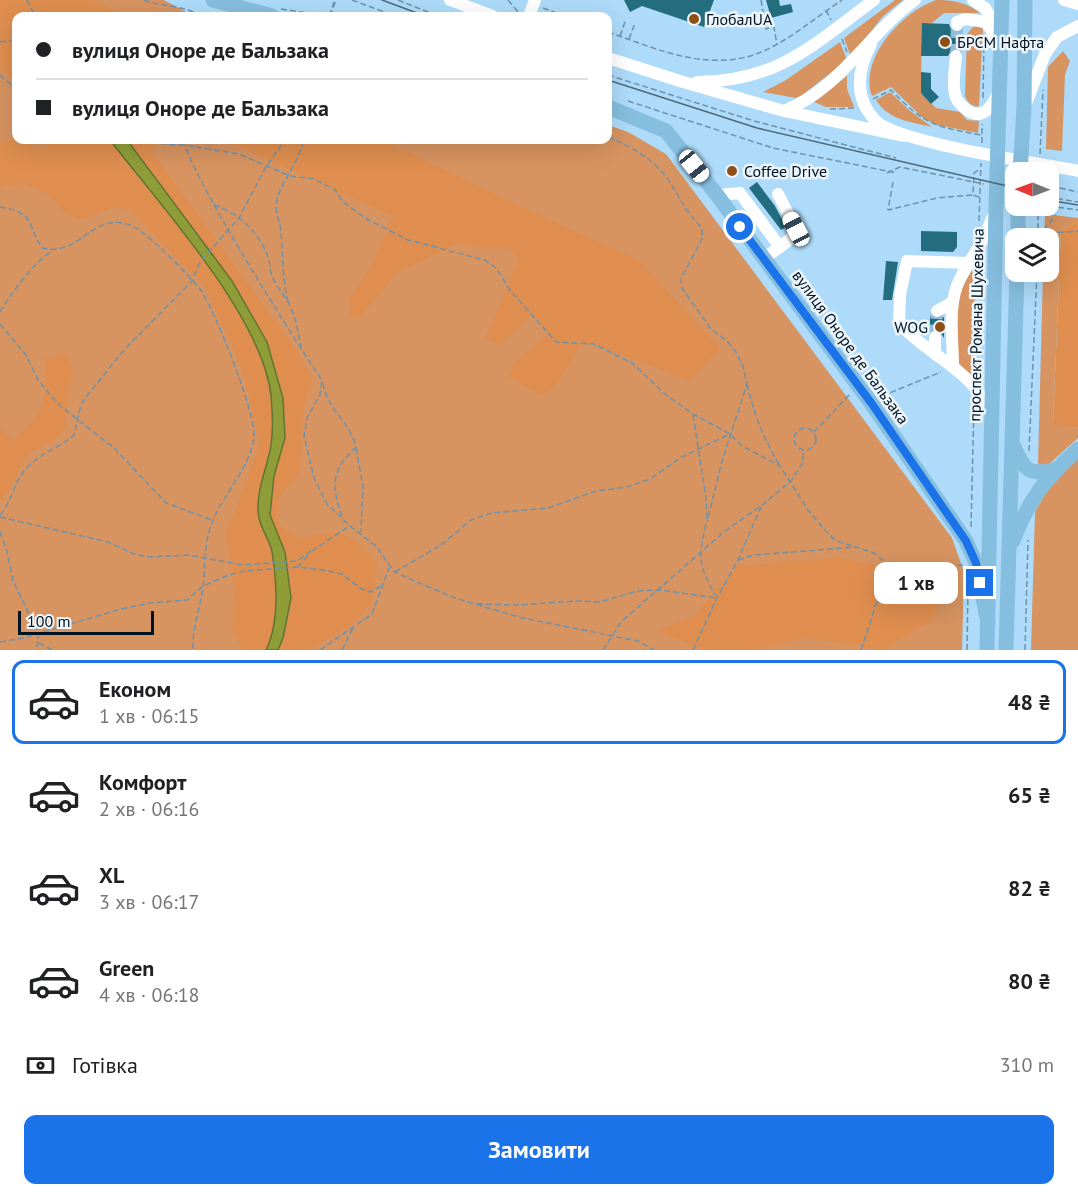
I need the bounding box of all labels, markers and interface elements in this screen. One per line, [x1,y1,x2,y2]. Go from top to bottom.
place label: ГлобалUA [706,9,773,29]
marker: ГлобалUA [687,12,701,26]
place label: БРСМ Нафта [957,32,1044,52]
marker: БРСМ Нафта [938,35,952,49]
text: вулиця Оноре де Бальзака [72,36,329,64]
text: вулиця Оноре де Бальзака [72,94,329,122]
car [676,146,712,186]
place label: Coffee Drive [744,161,827,181]
north arrow [1005,162,1059,216]
map controls [1005,162,1059,282]
marker: Coffee Drive [725,164,739,178]
car [780,209,812,249]
route start [726,213,753,240]
street label: проспект Романа Шухевича [964,228,988,422]
button: layers [1005,228,1059,282]
street label: вулиця Оноре де Бальзака [788,266,914,428]
place label: WOG [894,317,928,337]
marker: WOG [933,320,947,334]
callout: 1 хв [875,562,959,604]
route end [966,569,993,596]
text: 1 хв [898,570,935,596]
scale bar [18,608,154,636]
text: 100 m [27,611,70,631]
icon: car [27,675,81,729]
text: Економ [99,675,171,703]
text: 48 ₴ [1008,688,1051,716]
text: 1 хв · 06:15 [99,703,200,729]
icon: car [27,768,81,822]
text: Комфорт [99,768,187,796]
text: 65 ₴ [1008,781,1051,809]
text: 2 хв · 06:16 [99,796,200,822]
icon: car [27,861,81,915]
text: XL [99,861,124,889]
text: 82 ₴ [1008,874,1051,902]
text: 3 хв · 06:17 [99,889,200,915]
icon: car [27,954,81,1008]
text: Green [99,954,154,982]
text: 80 ₴ [1008,967,1051,995]
text: 4 хв · 06:18 [99,982,200,1008]
icon: cash [24,1049,57,1082]
text: Готівка [72,1051,138,1079]
text: 310 m [1000,1052,1054,1078]
button: Замовити [24,1115,1054,1184]

